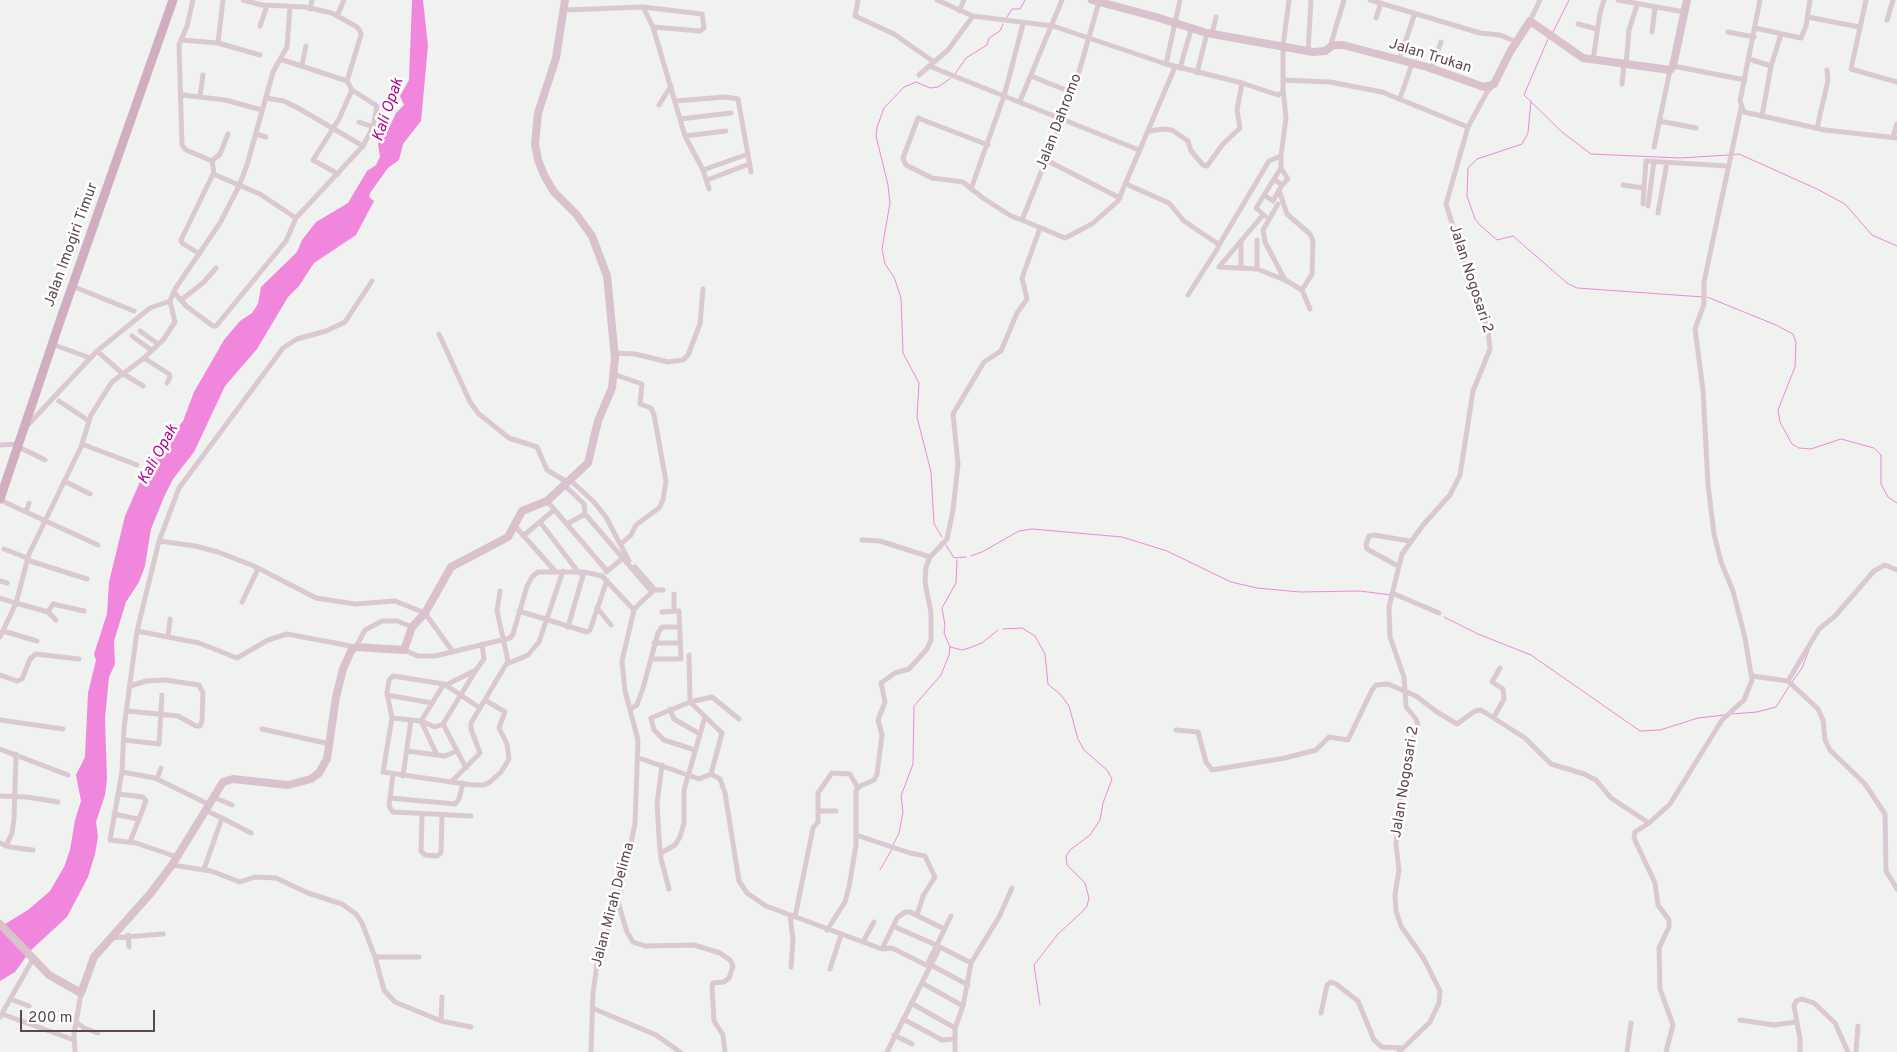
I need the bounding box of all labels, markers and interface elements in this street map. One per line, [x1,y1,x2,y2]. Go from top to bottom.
street label: Jalan Trukan [1386,36,1474,78]
street label: Jalan Dahromo [1033,71,1087,173]
water label: Kali Opak [369,76,409,144]
street label: Jalan Imogiri Timur [41,180,103,310]
street label: Jalan Nogosari 2 [1444,222,1496,336]
water label: Kali Opak [135,422,183,488]
street label: Jalan Nogosari 2 [1388,725,1424,839]
street label: Jalan Mirah Delima [589,841,639,969]
scale bar [22,1000,158,1032]
text: 200 m [28,1009,73,1028]

